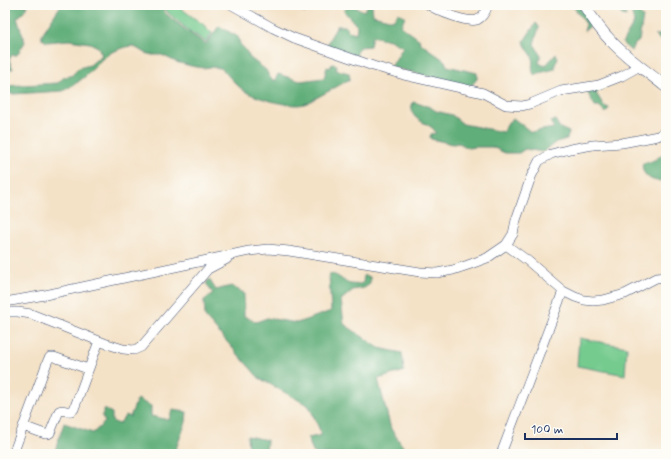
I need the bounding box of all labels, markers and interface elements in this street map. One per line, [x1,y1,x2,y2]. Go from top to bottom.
scale bar [525,415,617,441]
text: 100 m [531,422,563,438]

